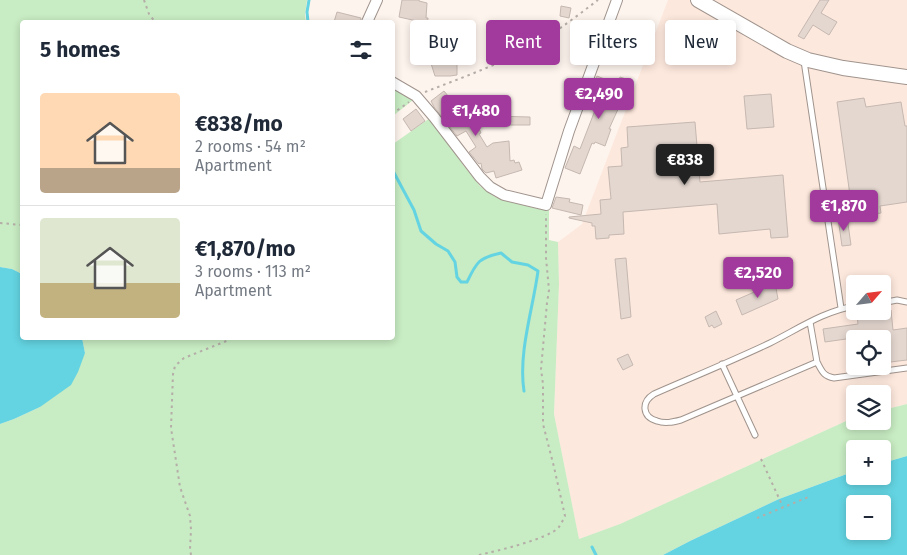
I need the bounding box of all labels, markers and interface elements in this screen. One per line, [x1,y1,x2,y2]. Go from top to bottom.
chip: Buy [410,20,476,65]
chip: Rent [486,20,560,65]
chip: Filters [570,20,655,65]
chip: New [665,20,736,65]
icon: filters [347,36,375,64]
text: 5 homes [40,37,120,63]
pin: €2,490 [558,78,640,120]
text: €2,490 [575,84,623,103]
pin: €1,480 [435,94,517,137]
text: €1,480 [452,101,500,120]
text: €838/mo [195,111,283,137]
icon: home [80,113,140,173]
text: 2 rooms · 54 m² [195,137,306,156]
pin: €838 [655,144,715,186]
text: €838 [667,150,703,169]
text: Apartment [195,156,272,175]
pin: €1,870 [803,190,885,232]
text: €1,870 [821,196,867,215]
text: €1,870/mo [195,236,296,262]
icon: home [80,238,140,298]
pin: €2,520 [717,256,799,299]
text: 3 rooms · 113 m² [195,262,311,281]
text: €2,520 [734,263,782,282]
north arrow [846,275,891,320]
map controls [846,275,891,540]
text: Apartment [195,281,272,300]
button: locate [846,330,891,375]
button: layers [846,385,891,430]
button: + [846,440,891,485]
button: − [846,495,891,540]

